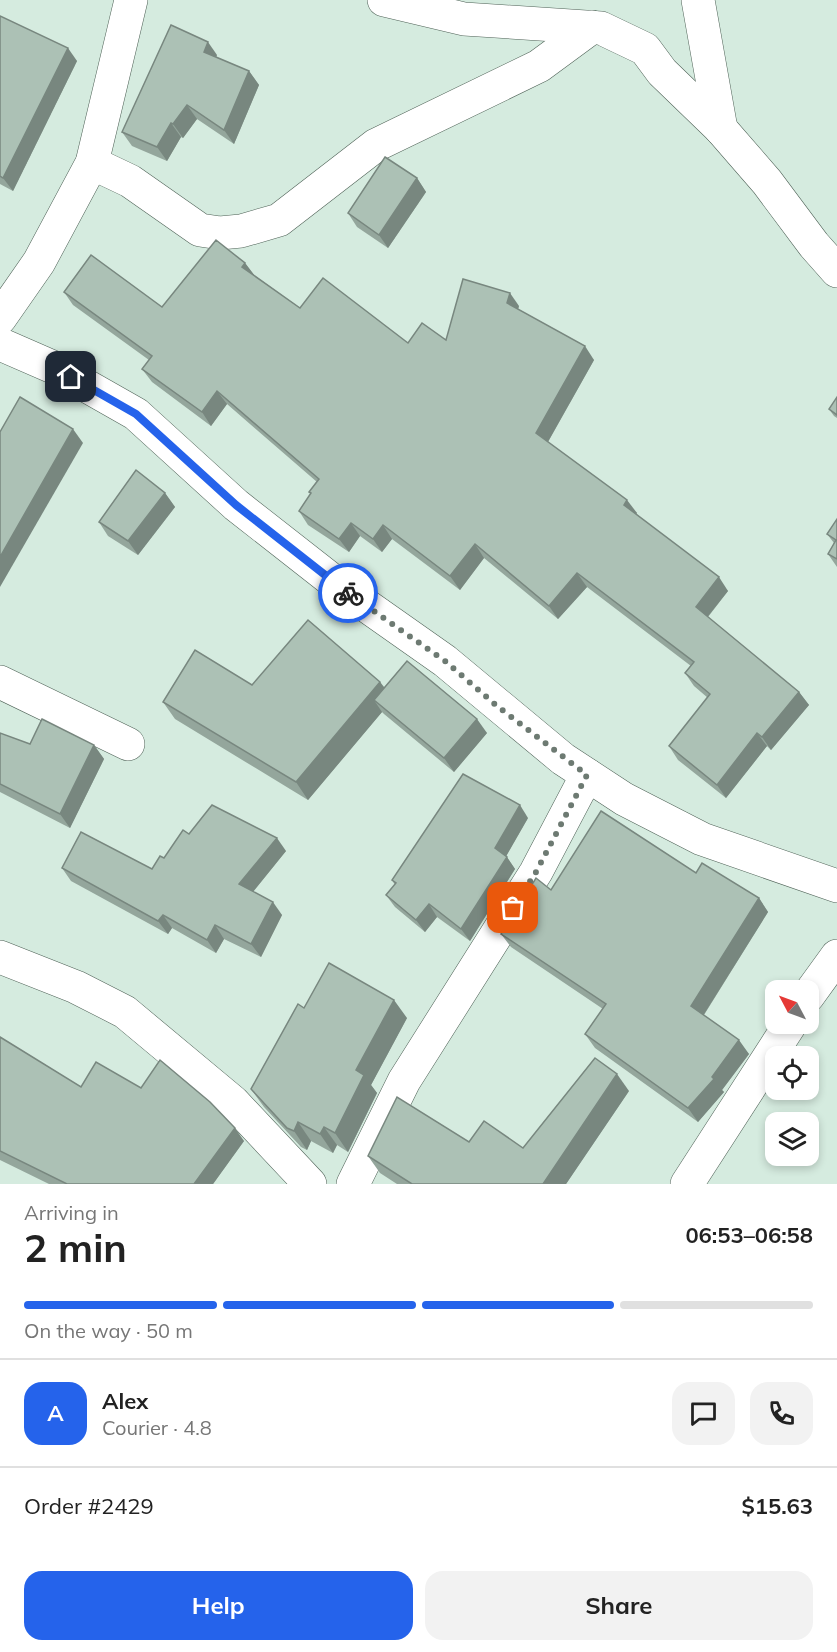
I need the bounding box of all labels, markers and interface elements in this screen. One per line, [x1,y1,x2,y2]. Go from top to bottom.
pin [45,351,96,402]
icon: home [54,360,87,393]
courier [318,563,378,623]
icon: bike [332,577,365,610]
pin [487,882,538,933]
icon: bag [496,891,529,924]
north arrow [765,980,819,1034]
map controls [765,980,819,1166]
button: locate [765,1046,819,1100]
button: layers [765,1112,819,1166]
text: Arriving in [24,1200,119,1225]
text: 06:53–06:58 [685,1221,813,1249]
text: 2 min [24,1223,127,1272]
text: On the way · 50 m [24,1318,193,1343]
button: chat [672,1382,735,1445]
button: phone [750,1382,813,1445]
text: Alex [102,1387,148,1415]
text: A [47,1399,64,1427]
text: Courier · 4.8 [102,1415,212,1440]
text: Order #2429 [24,1492,154,1520]
text: $15.63 [742,1492,813,1520]
button: Help [24,1571,413,1640]
button: Share [425,1571,813,1640]

